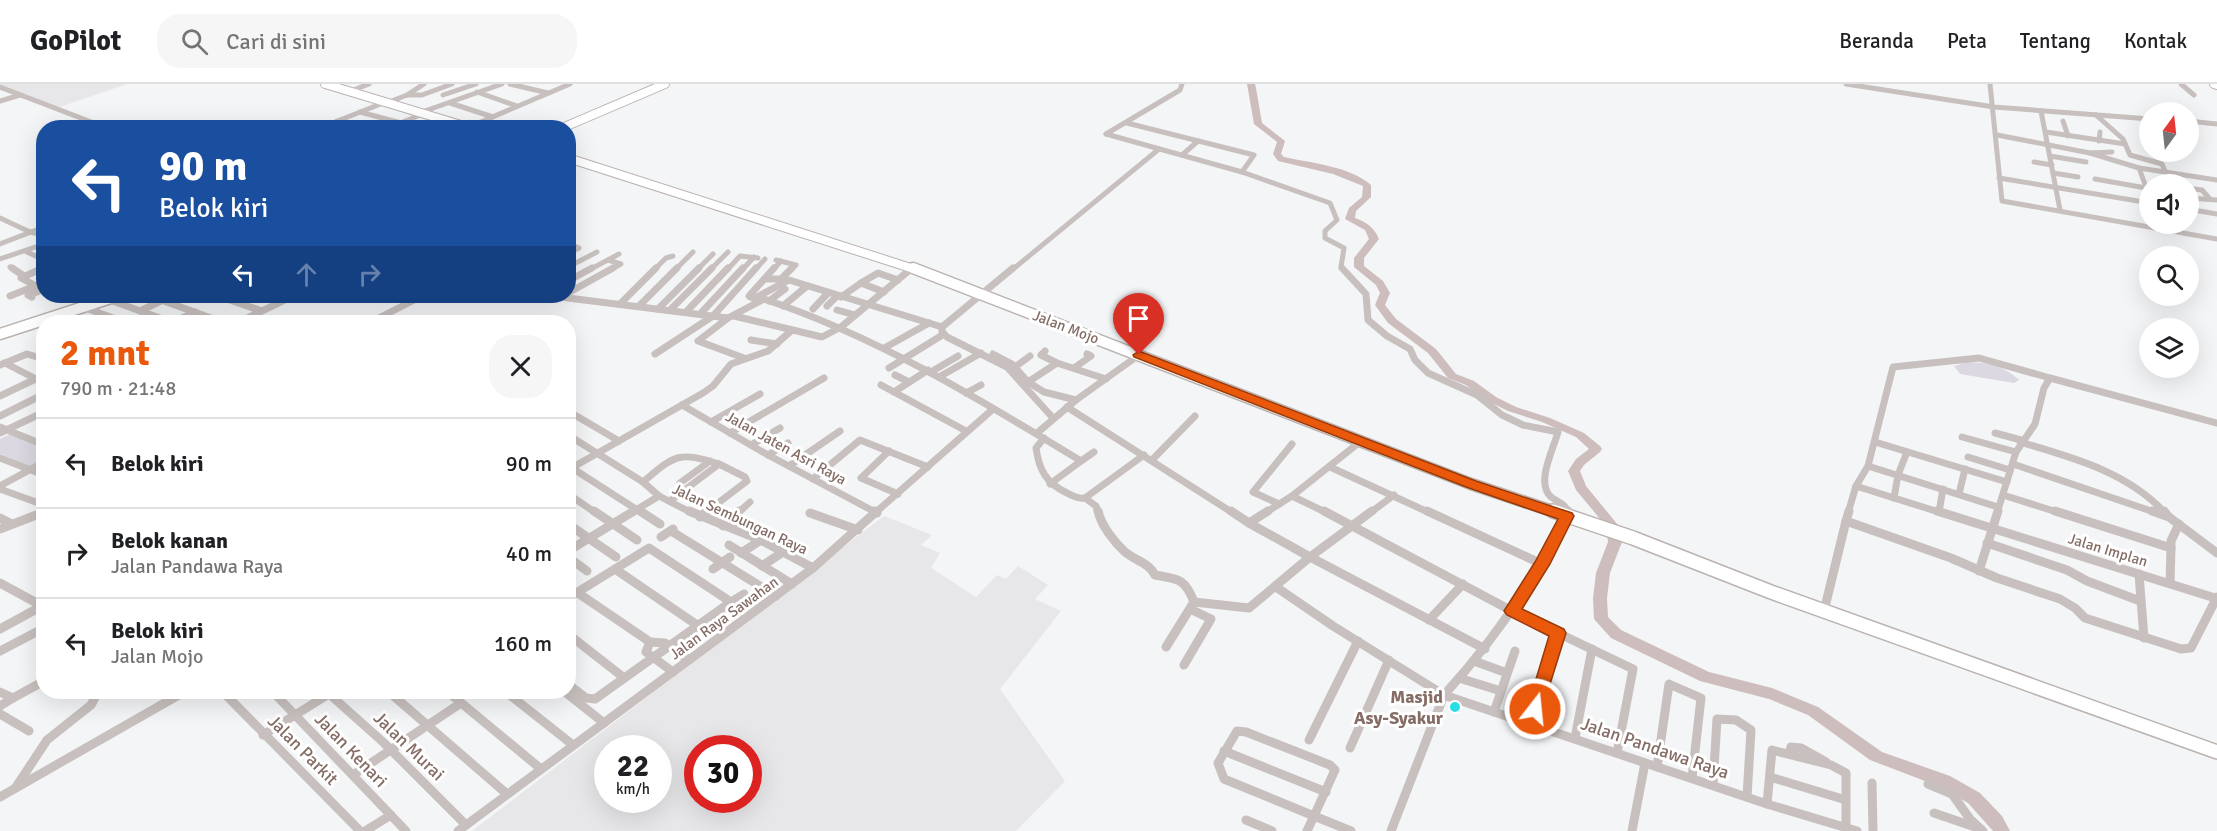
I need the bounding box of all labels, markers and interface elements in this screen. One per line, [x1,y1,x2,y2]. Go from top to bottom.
search box [157,14,577,68]
text: GoPilot [30,24,121,58]
icon: search [178,25,211,58]
text: Cari di sini [226,28,326,55]
text: Beranda [1839,28,1914,54]
text: Peta [1947,28,1987,54]
text: Tentang [2020,28,2091,54]
text: Kontak [2124,28,2187,54]
north arrow [2139,102,2199,162]
map controls [2139,102,2199,378]
text: 90 m [159,141,248,192]
icon: left [60,144,138,222]
button: sound [2139,174,2199,234]
text: Belok kiri [159,192,268,225]
button: search [2139,246,2199,306]
icon: left [227,258,260,291]
icon: ahead [290,258,323,291]
icon: right [353,258,386,291]
pin [1113,293,1164,355]
icon: arrive [1122,302,1155,335]
street label: Jalan Mojo [1030,306,1102,348]
button: layers [2139,318,2199,378]
text: 2 mnt [60,331,150,376]
button: close [489,335,552,398]
text: 790 m · 21:48 [60,376,176,401]
street label: Jalan Jaten Asri Raya [723,407,849,489]
icon: left [60,447,93,480]
text: Belok kiri [111,450,204,477]
text: 90 m [506,450,552,477]
street label: Jalan Sembungan Raya [669,480,811,558]
text: Belok kanan [111,527,228,554]
street label: Jalan Implan [2066,529,2150,571]
icon: right [60,537,93,570]
text: 40 m [506,540,552,567]
text: Jalan Pandawa Raya [111,554,283,579]
street label: Jalan Raya Sawahan [666,573,782,663]
text: Belok kiri [111,617,204,644]
icon: left [60,627,93,660]
text: 160 m [494,630,552,657]
text: Jalan Mojo [111,644,203,669]
position arrow [1503,677,1567,741]
place label: Masjid Asy-Syakur [1354,686,1444,729]
marker: Masjid Asy-Syakur [1448,700,1462,714]
street label: Jalan Murai [369,707,449,785]
street label: Jalan Kenari [310,708,392,792]
street label: Jalan Parkit [263,710,343,790]
street label: Jalan Pandawa Raya [1578,712,1732,784]
speed limit sign: 30 [684,735,762,813]
text: 22 [617,748,649,785]
text: km/h [616,780,650,798]

